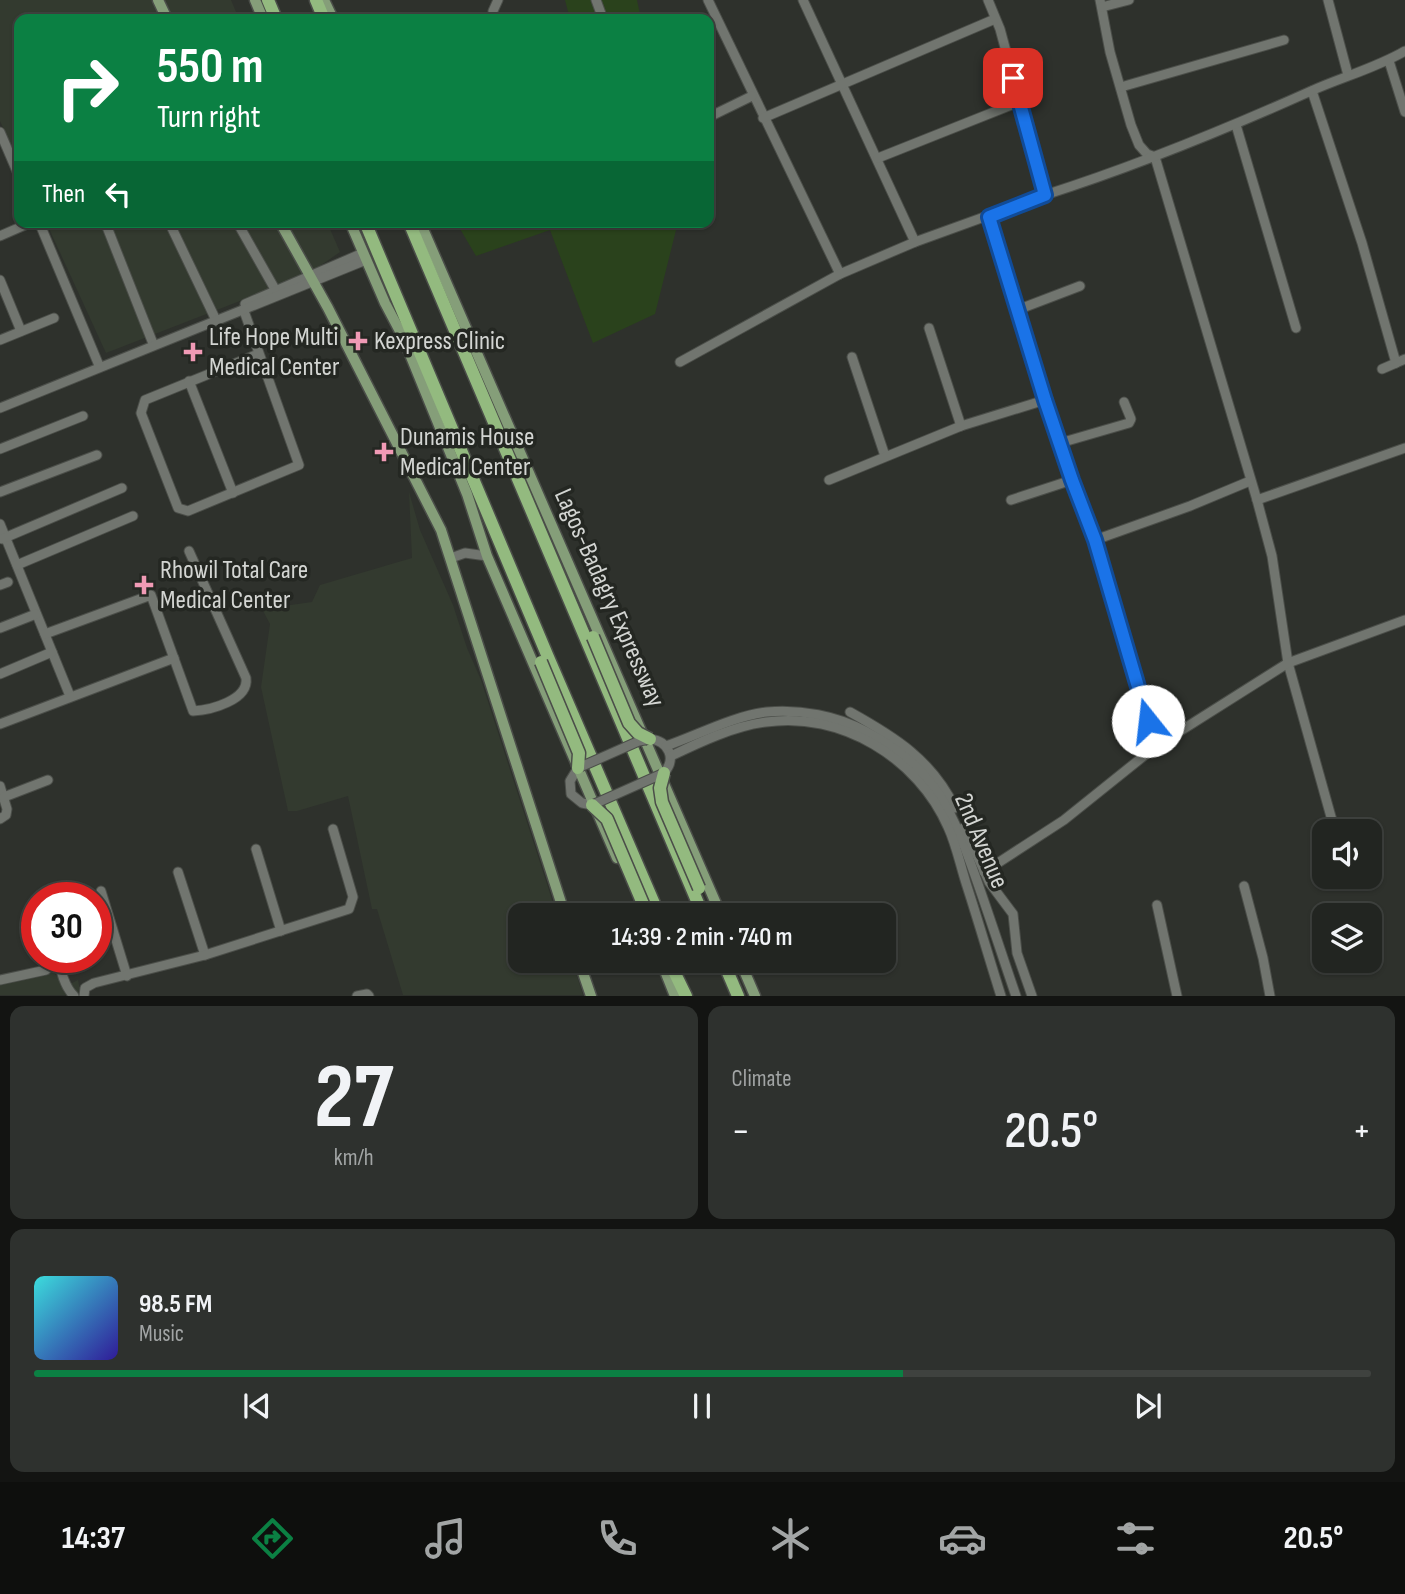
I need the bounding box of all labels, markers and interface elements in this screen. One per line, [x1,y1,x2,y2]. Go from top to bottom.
text: 550 m [157,38,263,97]
icon: right [42,42,133,133]
pin [983,48,1043,108]
icon: arrive [994,59,1032,97]
text: Turn right [157,98,261,137]
icon: left [99,175,137,213]
text: Then [42,179,85,210]
place label: Life Hope Multi Medical Center [209,322,340,383]
place label: Kexpress Clinic [374,326,505,357]
marker: Kexpress Clinic [348,331,368,351]
marker: Life Hope Multi Medical Center [183,342,203,362]
place label: Dunamis House Medical Center [400,422,534,483]
marker: Dunamis House Medical Center [374,442,394,462]
street label: Lagos-Badagry Expressway [547,484,671,712]
place label: Rhowil Total Care Medical Center [160,555,308,616]
marker: Rhowil Total Care Medical Center [134,575,154,595]
position arrow [1111,684,1185,758]
street label: 2nd Avenue [947,789,1015,893]
map controls [1312,819,1382,973]
button: sound [1312,819,1382,889]
speed limit sign: 30 [21,882,112,973]
button: layers [1312,903,1382,973]
text: 14:39 · 2 min · 740 m [612,922,792,953]
text: 27 [314,1044,394,1153]
text: Climate [732,1065,791,1093]
text: 20.5° [1004,1100,1098,1163]
text: − [732,1109,750,1154]
text: + [1352,1109,1371,1154]
text: km/h [334,1144,374,1172]
text: 98.5 FM [139,1289,212,1320]
text: Music [139,1320,184,1348]
icon: previous [238,1387,276,1425]
icon: pause [683,1387,721,1425]
icon: next [1129,1387,1167,1425]
icon: directions [248,1514,297,1563]
icon: music [421,1514,470,1563]
icon: phone [593,1514,642,1563]
icon: climate [766,1514,815,1563]
icon: car [938,1514,987,1563]
icon: filters [1111,1514,1160,1563]
text: 14:37 [62,1519,125,1558]
text: 20.5° [1283,1519,1343,1558]

